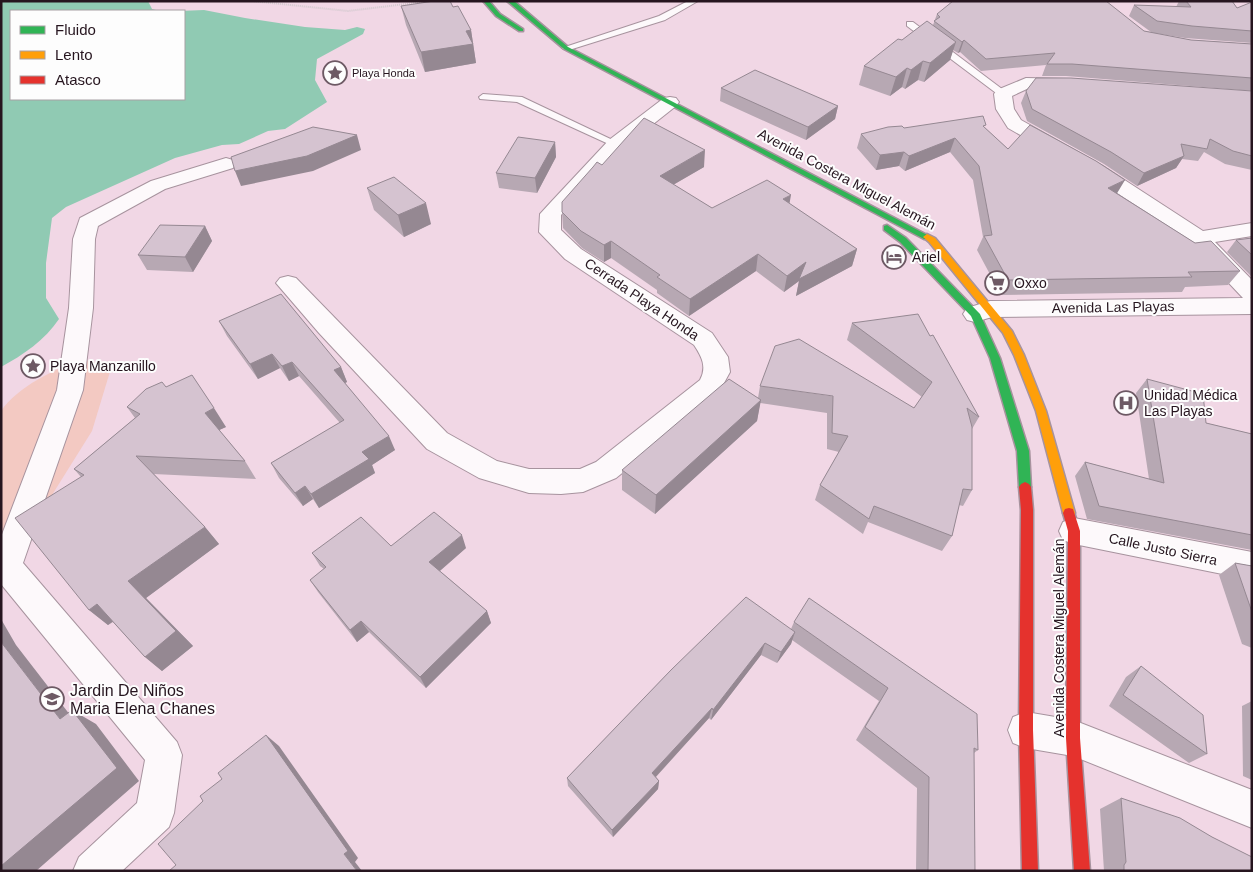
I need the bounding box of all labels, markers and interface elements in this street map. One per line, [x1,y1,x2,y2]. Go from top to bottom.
legend [10,10,185,100]
text: Fluido [55,21,96,38]
text: Lento [55,46,93,63]
place icon: Playa Honda [322,60,348,86]
place label: Playa Honda [352,67,416,79]
text: Atasco [55,71,101,88]
street label: Avenida Costera Miguel Alemán [755,125,939,233]
hotel icon: Ariel [881,244,907,270]
place label: Ariel [912,249,940,265]
street label: Cerrada Playa Honda [582,255,702,343]
supermarket icon: Oxxo [984,270,1010,296]
place label: Oxxo [1014,275,1047,291]
street label: Avenida Las Playas [1052,298,1174,316]
place icon: Playa Manzanillo [20,353,46,379]
place label: Playa Manzanillo [50,358,156,374]
place label: Unidad Médica Las Playas [1144,387,1238,419]
hospital icon: Unidad Médica Las Playas [1113,390,1139,416]
street label: Calle Justo Sierra [1107,530,1219,568]
street label: Avenida Costera Miguel Alemán [1051,539,1067,737]
place label: Jardin De Niños Maria Elena Chanes [70,682,215,717]
school or university icon: Jardin De Niños Maria Elena Chanes [39,686,65,712]

